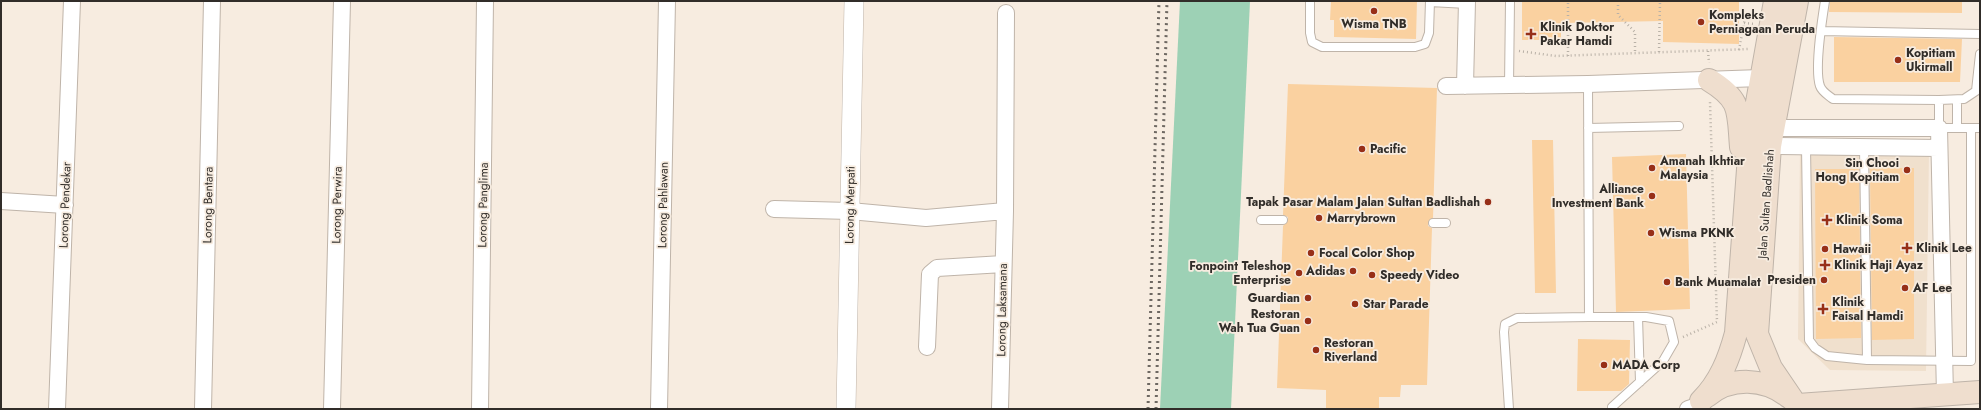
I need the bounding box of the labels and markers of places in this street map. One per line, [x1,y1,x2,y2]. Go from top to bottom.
marker: Wisma TNB [1369,6,1379,16]
place label: Kompleks Perniagaan Peruda [1709,6,1815,38]
place label: Wisma TNB [1341,15,1407,33]
marker: Kompleks Perniagaan Peruda [1696,17,1706,27]
place label: Klinik Doktor Pakar Hamdi [1540,18,1614,50]
marker: Klinik Doktor Pakar Hamdi [1525,28,1537,40]
place label: Kopitiam Ukirmall [1906,44,1955,76]
marker: Kopitiam Ukirmall [1893,55,1903,65]
place label: Pacific [1370,140,1406,158]
marker: Pacific [1357,144,1367,154]
place label: Amanah Ikhtiar Malaysia [1659,152,1745,184]
place label: Sin Chooi Hong Kopitiam [1815,154,1899,186]
marker: Amanah Ikhtiar Malaysia [1647,163,1657,173]
marker: Sin Chooi Hong Kopitiam [1902,165,1912,175]
place label: Alliance Investment Bank [1552,180,1644,212]
marker: Alliance Investment Bank [1647,191,1657,201]
place label: Tapak Pasar Malam Jalan Sultan Badlishah [1246,193,1480,211]
marker: Tapak Pasar Malam Jalan Sultan Badlishah [1483,197,1493,207]
place label: Marrybrown [1327,209,1396,227]
place label: Klinik Soma [1836,211,1903,229]
marker: Marrybrown [1314,213,1324,223]
marker: Klinik Soma [1821,214,1833,226]
place label: Wisma PKNK [1659,224,1735,242]
marker: Wisma PKNK [1646,228,1656,238]
place label: Klinik Lee [1916,239,1972,257]
place label: Hawaii [1833,240,1871,258]
marker: Klinik Lee [1901,242,1913,254]
place label: Focal Color Shop [1319,244,1415,262]
marker: Hawaii [1820,244,1830,254]
marker: Focal Color Shop [1306,248,1316,258]
place label: Klinik Haji Ayaz [1834,256,1924,274]
place label: Fonpoint Teleshop Enterprise [1189,257,1292,289]
marker: Klinik Haji Ayaz [1819,259,1831,271]
place label: Adidas [1305,262,1346,280]
marker: Adidas [1348,266,1358,276]
place label: Speedy Video [1380,266,1459,284]
marker: Fonpoint Teleshop Enterprise [1294,268,1304,278]
marker: Speedy Video [1367,270,1377,280]
place label: Presiden [1767,271,1816,289]
place label: Bank Muamalat [1675,273,1761,291]
marker: Presiden [1819,275,1829,285]
marker: Bank Muamalat [1662,277,1672,287]
place label: AF Lee [1912,279,1952,297]
marker: AF Lee [1900,283,1910,293]
place label: Guardian [1248,289,1300,307]
marker: Guardian [1303,293,1313,303]
place label: Klinik Faisal Hamdi [1832,293,1903,325]
place label: Star Parade [1363,295,1429,313]
marker: Star Parade [1350,299,1360,309]
marker: Klinik Faisal Hamdi [1817,303,1829,315]
place label: Restoran Wah Tua Guan [1219,305,1300,337]
marker: Restoran Wah Tua Guan [1303,316,1313,326]
place label: Restoran Riverland [1324,334,1377,366]
marker: Restoran Riverland [1311,345,1321,355]
place label: MADA Corp [1612,356,1681,374]
marker: MADA Corp [1599,360,1609,370]

